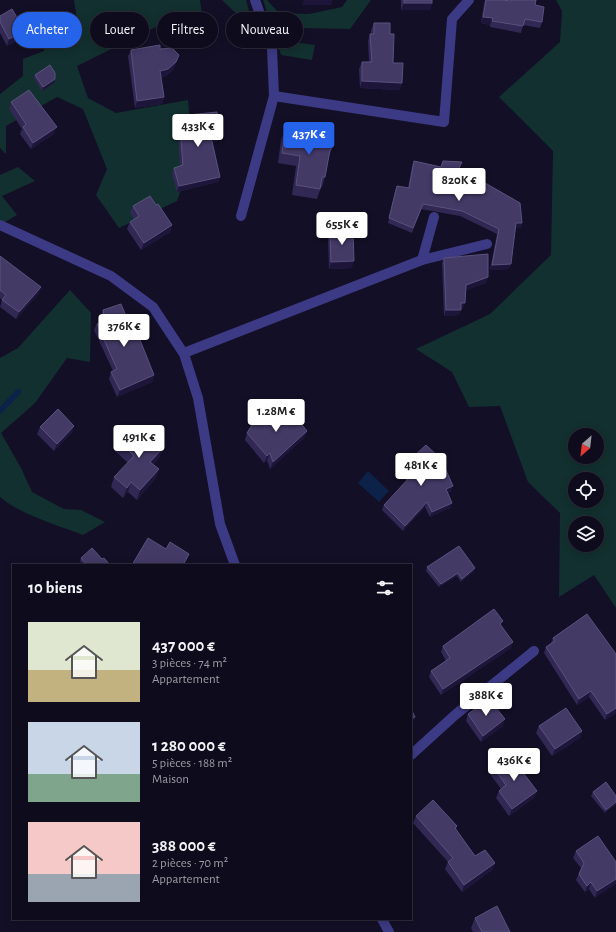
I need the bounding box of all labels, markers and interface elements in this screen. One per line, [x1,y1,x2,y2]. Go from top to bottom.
chip: Acheter [12,12,82,48]
chip: Louer [90,12,149,48]
chip: Filtres [157,12,218,48]
chip: Nouveau [226,12,303,48]
pin: 433K € [165,114,231,148]
text: 433K € [181,120,215,133]
pin: 437K € [276,122,342,156]
text: 437K € [292,128,326,141]
pin: 820K € [426,168,492,202]
text: 820K € [442,174,476,187]
pin: 655K € [309,212,375,246]
text: 655K € [325,218,359,231]
pin: 376K € [91,314,157,348]
text: 376K € [107,320,141,333]
pin: 1.28M € [239,399,313,433]
text: 1.28M € [257,405,295,418]
pin: 491K € [106,425,172,459]
north arrow [568,428,604,464]
map controls [568,428,604,552]
text: 491K € [122,431,156,444]
pin: 481K € [388,453,454,487]
text: 481K € [404,459,438,472]
button: locate [568,472,604,508]
button: layers [568,516,604,552]
icon: filters [374,577,396,599]
text: 10 biens [28,579,82,596]
text: 437 000 € [152,637,215,654]
icon: home [60,638,108,686]
text: 3 pièces · 74 m² [152,657,227,670]
text: Appartement [152,673,220,686]
pin: 388K € [453,683,519,717]
text: 388K € [469,689,503,702]
text: 1 280 000 € [152,737,226,754]
icon: home [60,738,108,786]
pin: 436K € [481,748,547,782]
text: 436K € [497,754,531,767]
text: 5 pièces · 188 m² [152,757,232,770]
text: Maison [152,773,189,786]
text: 388 000 € [152,837,216,854]
icon: home [60,838,108,886]
text: 2 pièces · 70 m² [152,857,228,870]
text: Appartement [152,873,220,886]

